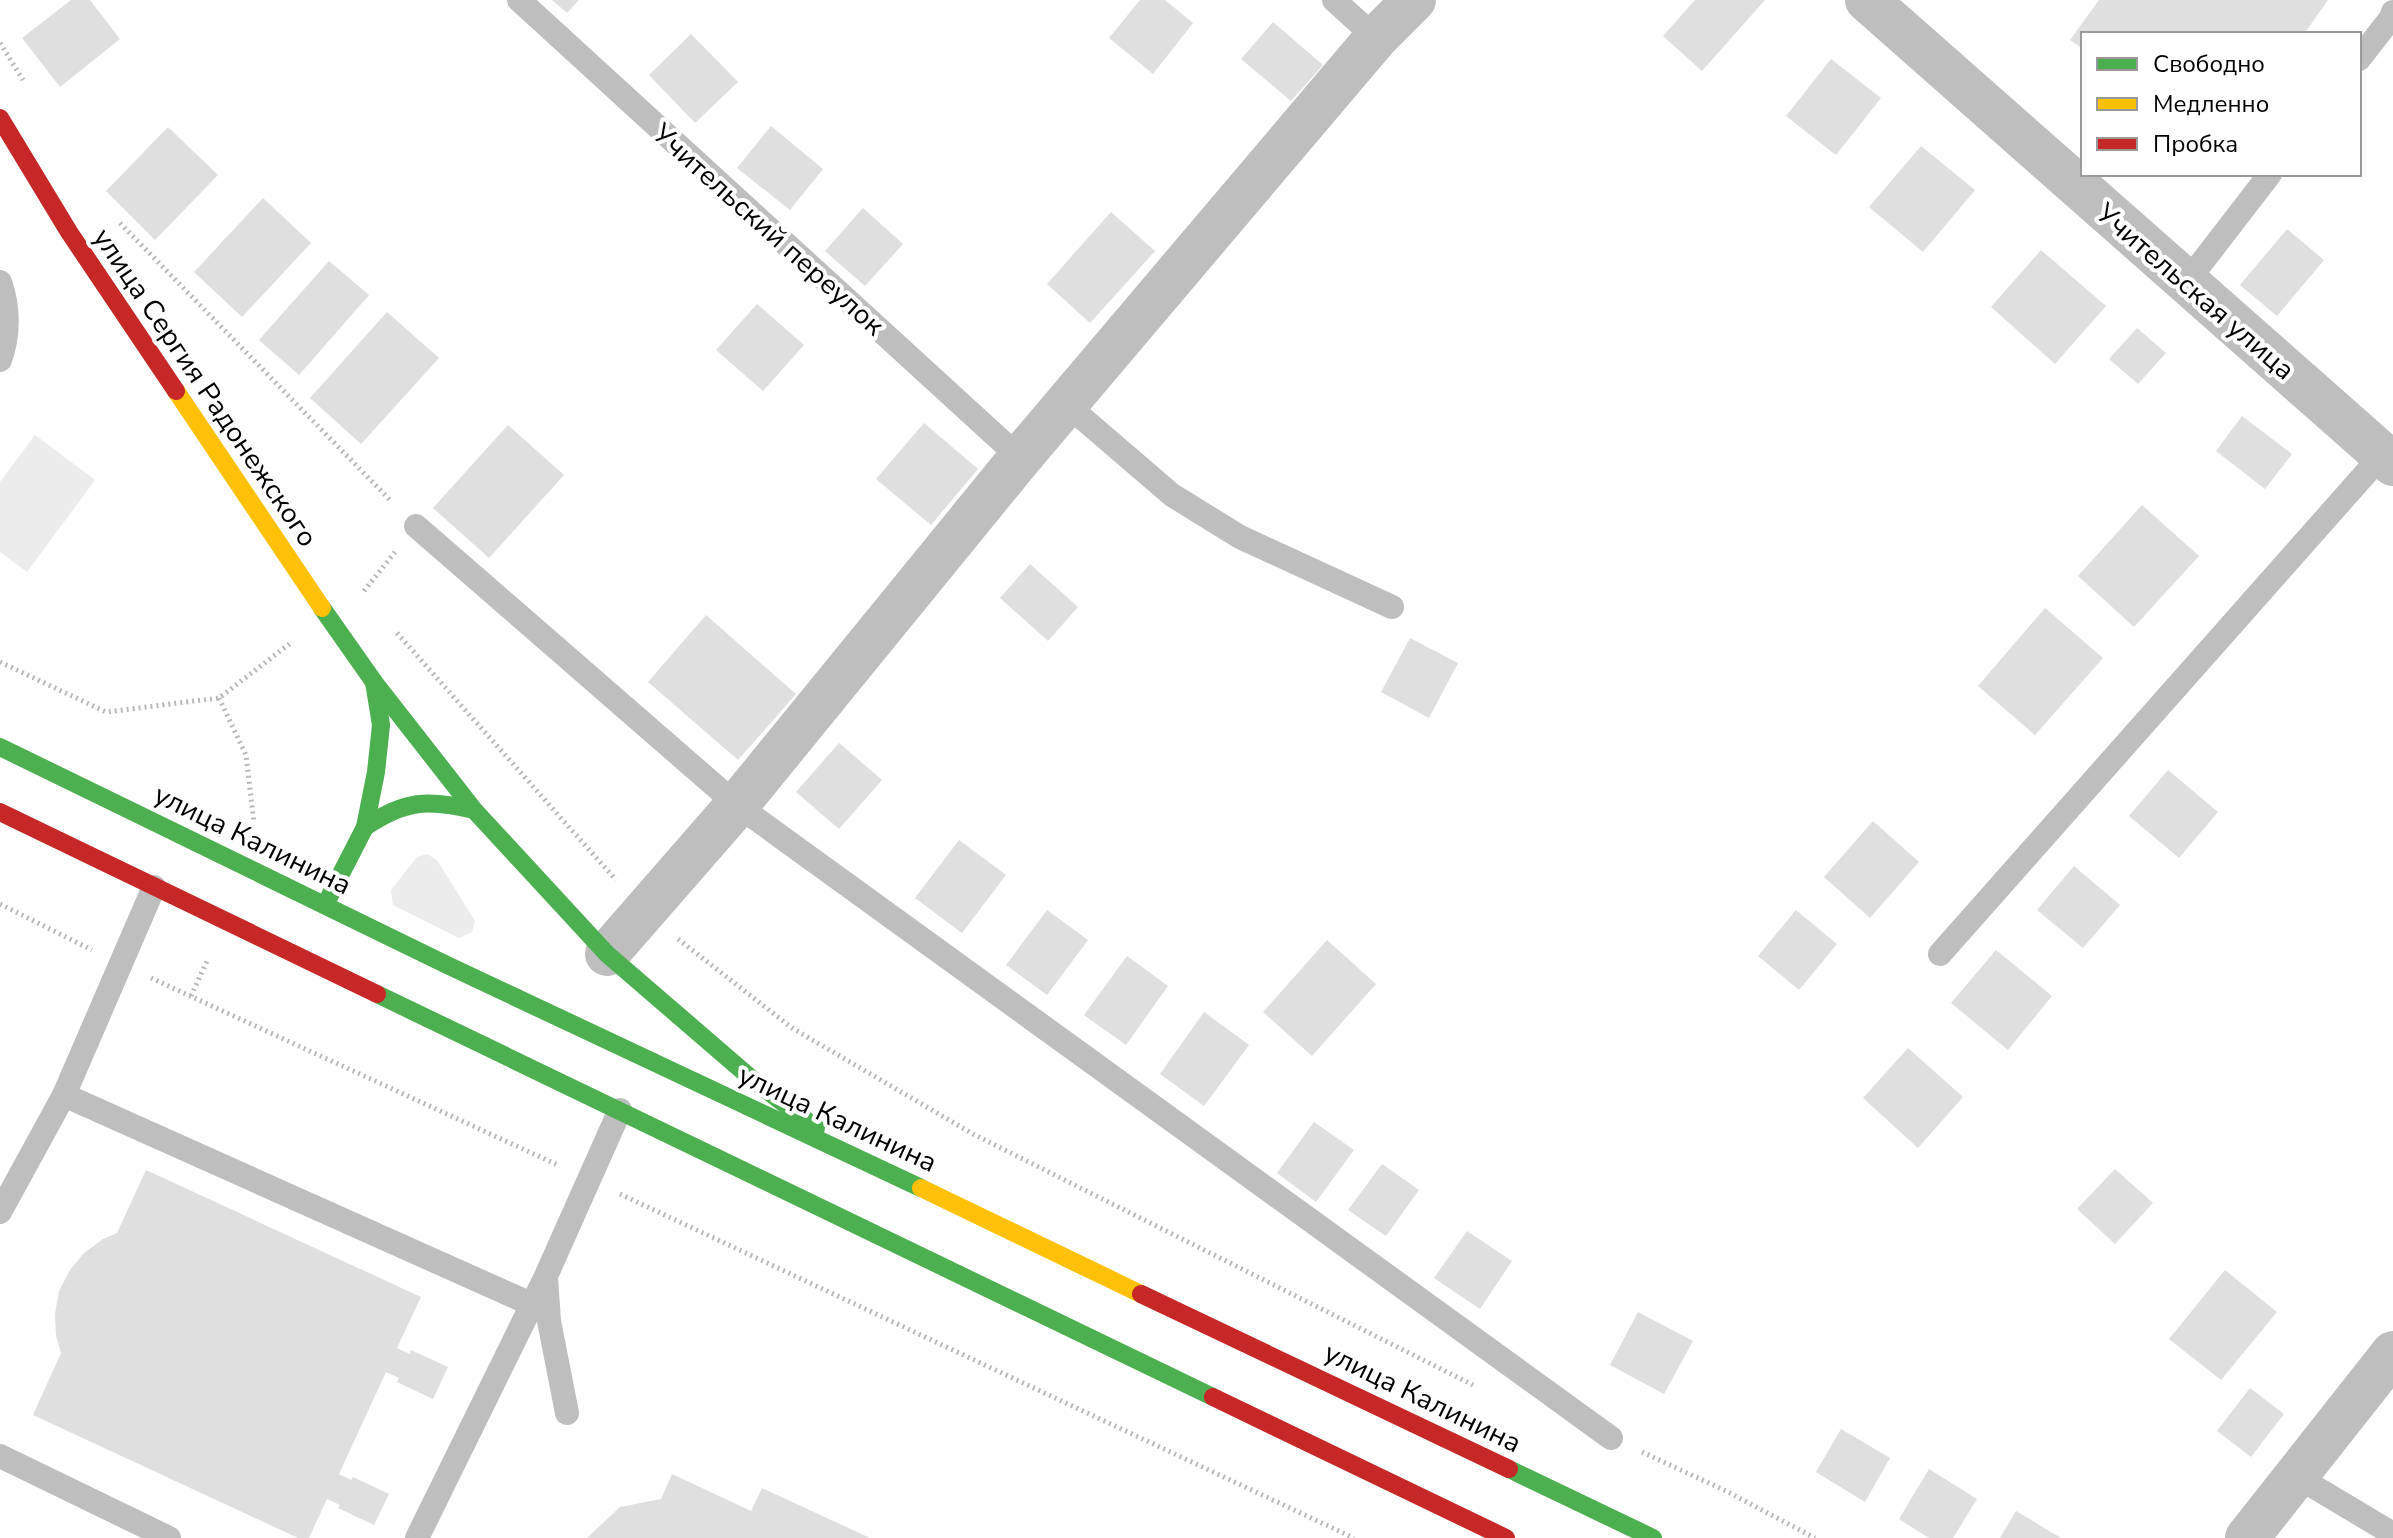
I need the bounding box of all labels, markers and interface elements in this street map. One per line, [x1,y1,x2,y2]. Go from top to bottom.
legend [2081,32,2361,176]
text: Свободно [2153,48,2265,80]
text: Медленно [2153,88,2269,120]
street label: Учительский переулок [643,115,893,344]
text: Пробка [2153,128,2238,160]
street label: Учительская улица [2087,194,2303,389]
street label: улица Сергия Радонежского [84,221,326,554]
street label: улица Калинина [148,776,358,904]
street label: улица Калинина [732,1056,943,1182]
street label: улица Калинина [1318,1334,1528,1462]

